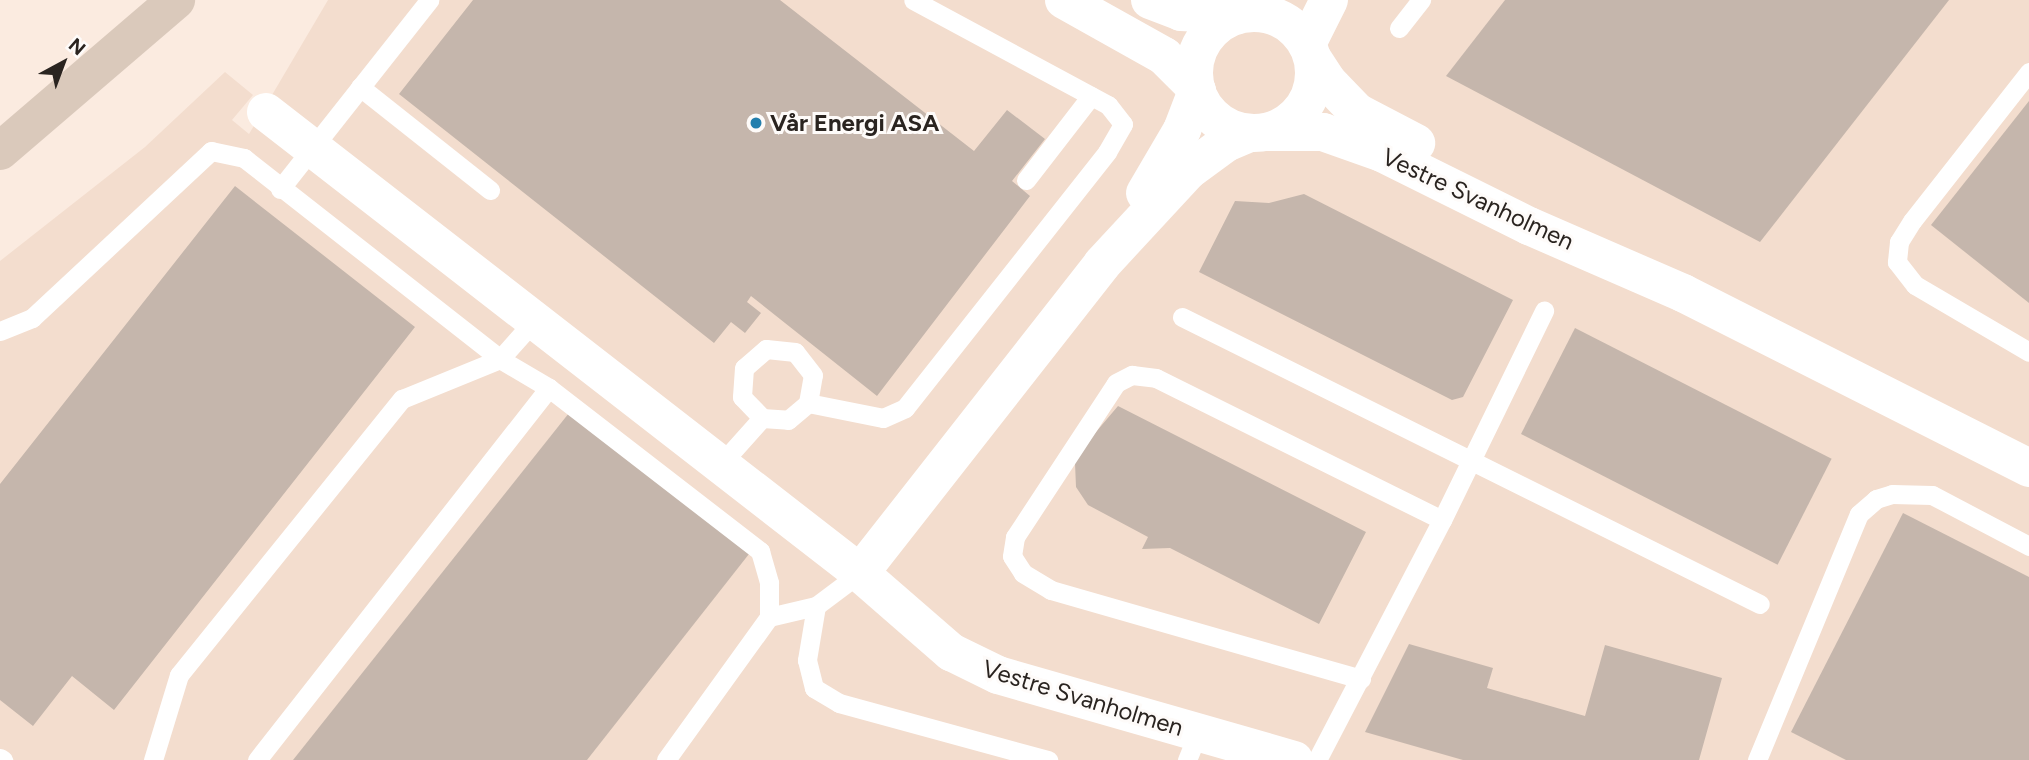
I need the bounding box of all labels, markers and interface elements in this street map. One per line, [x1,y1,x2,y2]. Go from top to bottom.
north arrow [28,28,98,98]
text: N [64,33,90,60]
place label: Vår Energi ASA [770,109,939,137]
marker: Vår Energi ASA [748,115,764,131]
street label: Vestre Svanholmen [1378,142,1578,256]
street label: Vestre Svanholmen [979,654,1187,742]

